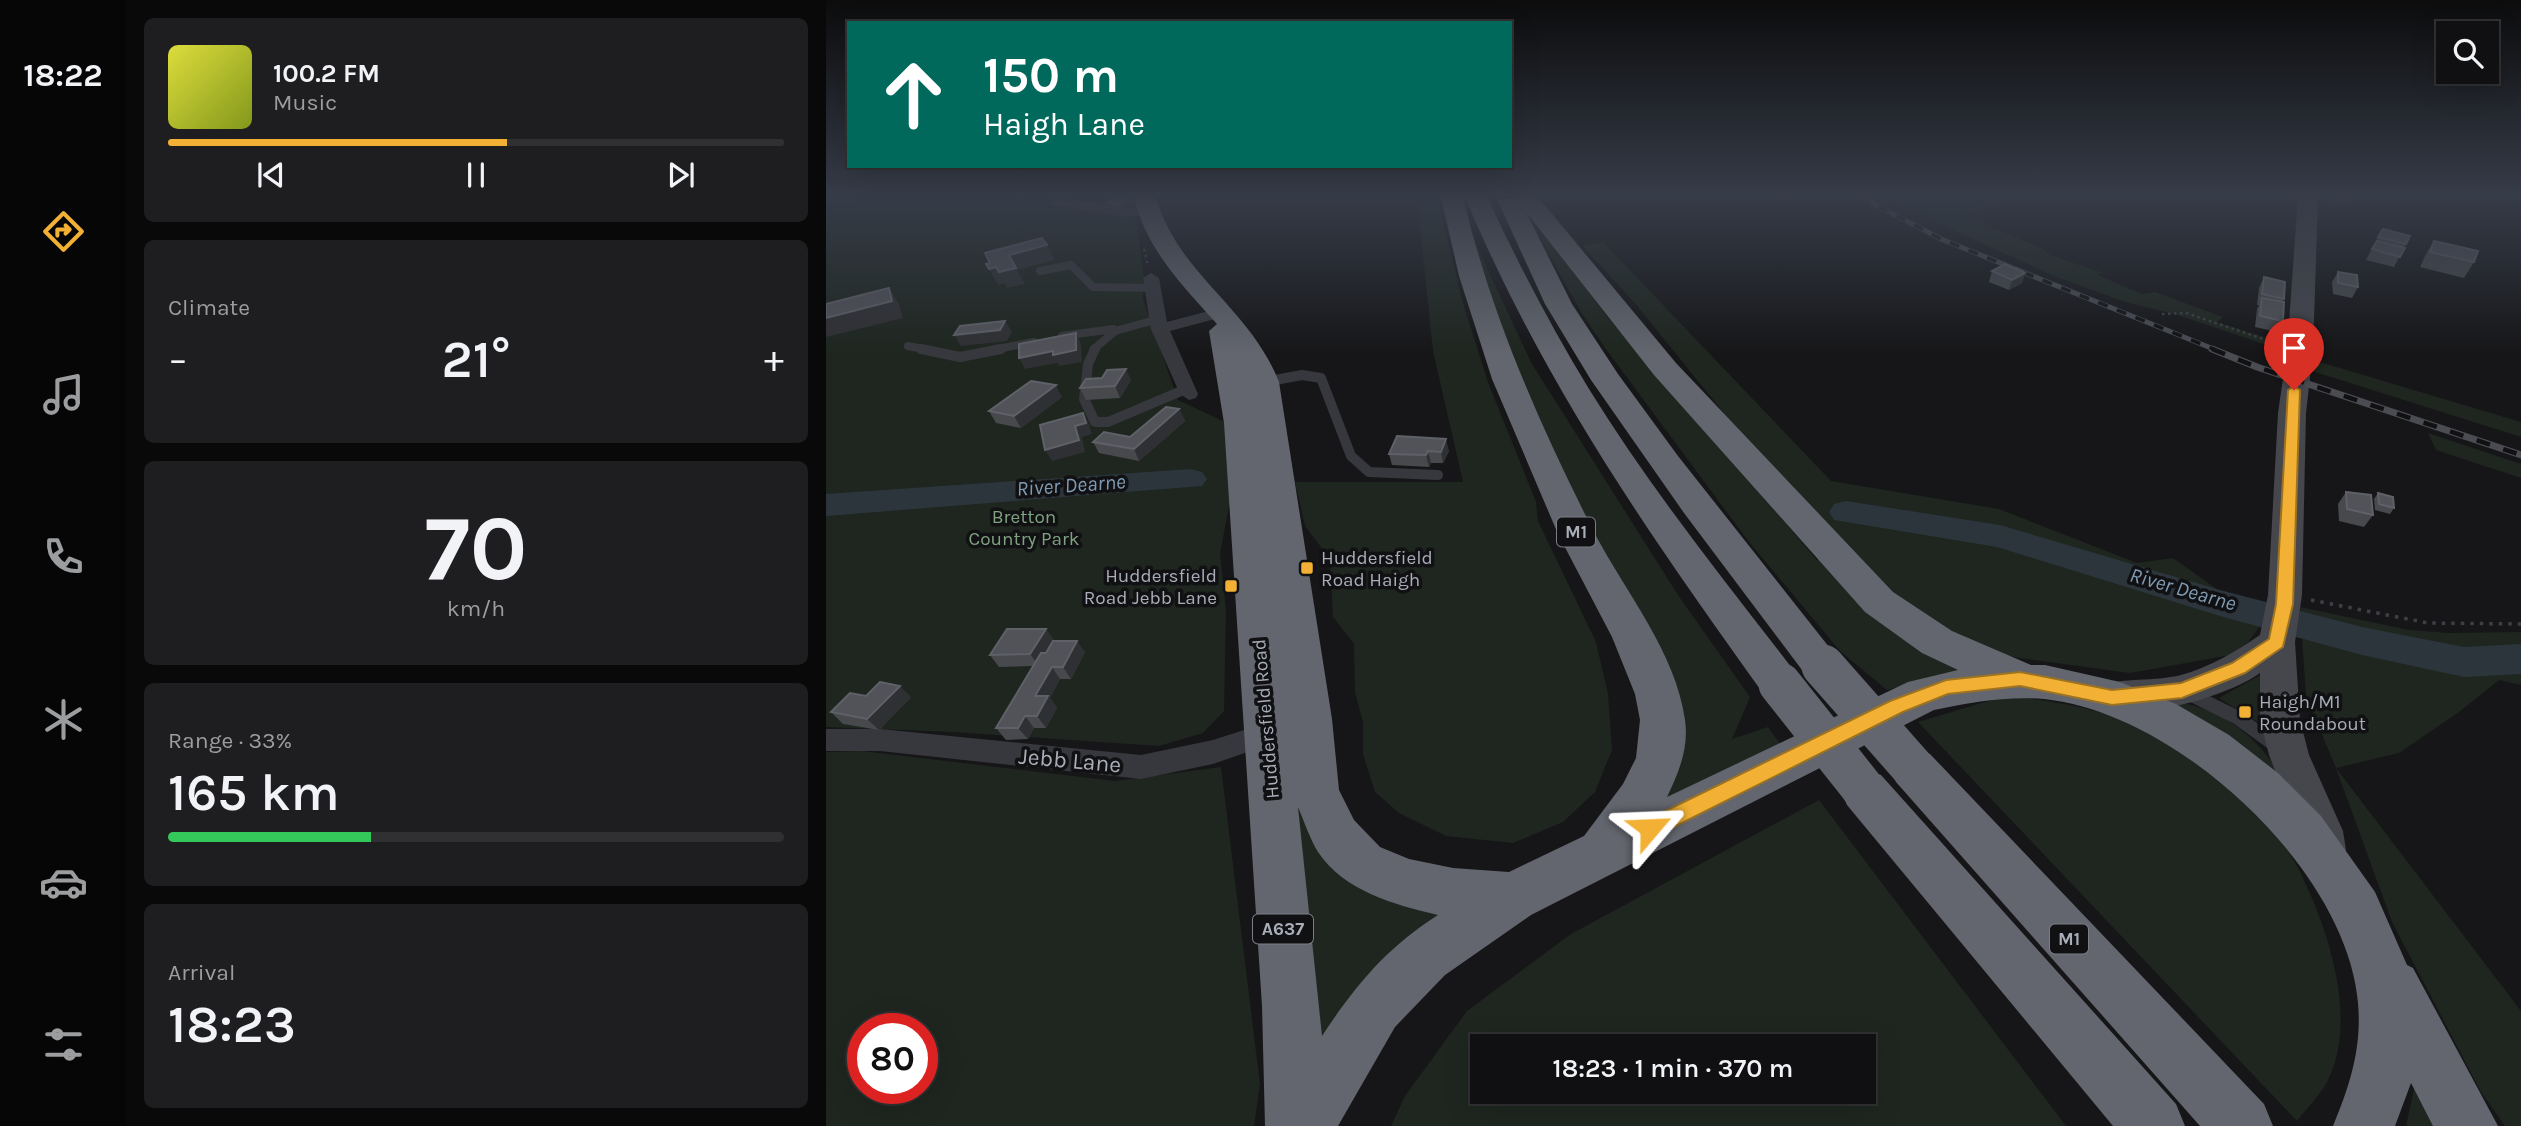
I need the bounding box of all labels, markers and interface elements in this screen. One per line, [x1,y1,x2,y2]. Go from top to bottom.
map controls [2436,21,2499,84]
button: search [2436,21,2499,84]
text: 150 m [983,47,1119,104]
icon: ahead [868,49,959,140]
text: 18:22 [23,57,103,94]
text: 100.2 FM [273,58,380,89]
text: Music [273,89,337,116]
text: Haigh Lane [983,106,1145,143]
icon: previous [252,156,290,194]
icon: pause [457,156,495,194]
icon: next [662,156,700,194]
icon: directions [39,207,88,256]
text: Climate [168,294,250,321]
pin [2264,318,2324,390]
text: 21° [442,329,510,390]
icon: arrive [2275,329,2313,367]
text: − [168,337,188,382]
text: + [764,337,784,382]
icon: music [39,370,88,419]
water label: River Dearne [1016,469,1127,501]
text: 70 [425,496,527,602]
park label: Bretton Country Park [969,506,1080,550]
road number: M1 [1557,518,1595,546]
icon: phone [39,532,88,581]
place label: Huddersfield Road Haigh [1321,547,1433,591]
marker: Huddersfield Road Haigh [1299,560,1315,576]
water label: River Dearne [2127,562,2239,616]
place label: Huddersfield Road Jebb Lane [1084,565,1217,609]
marker: Huddersfield Road Jebb Lane [1223,578,1239,594]
text: km/h [447,595,505,622]
street label: Huddersfield Road [1248,638,1284,800]
place label: Haigh/M1 Roundabout [2259,691,2366,735]
icon: climate [39,695,88,744]
marker: Haigh/M1 Roundabout [2237,704,2253,720]
text: Range · 33% [168,727,292,754]
street label: Jebb Lane [1018,743,1122,778]
text: 165 km [168,762,340,823]
position arrow [1613,791,1687,865]
icon: car [39,858,88,907]
road number: A637 [1253,914,1313,944]
road number: M1 [2050,924,2088,954]
text: Arrival [168,959,235,986]
text: 18:23 [168,994,296,1055]
speed limit sign: 80 [847,1013,938,1104]
icon: filters [39,1020,88,1069]
text: 18:23 · 1 min · 370 m [1553,1053,1793,1084]

